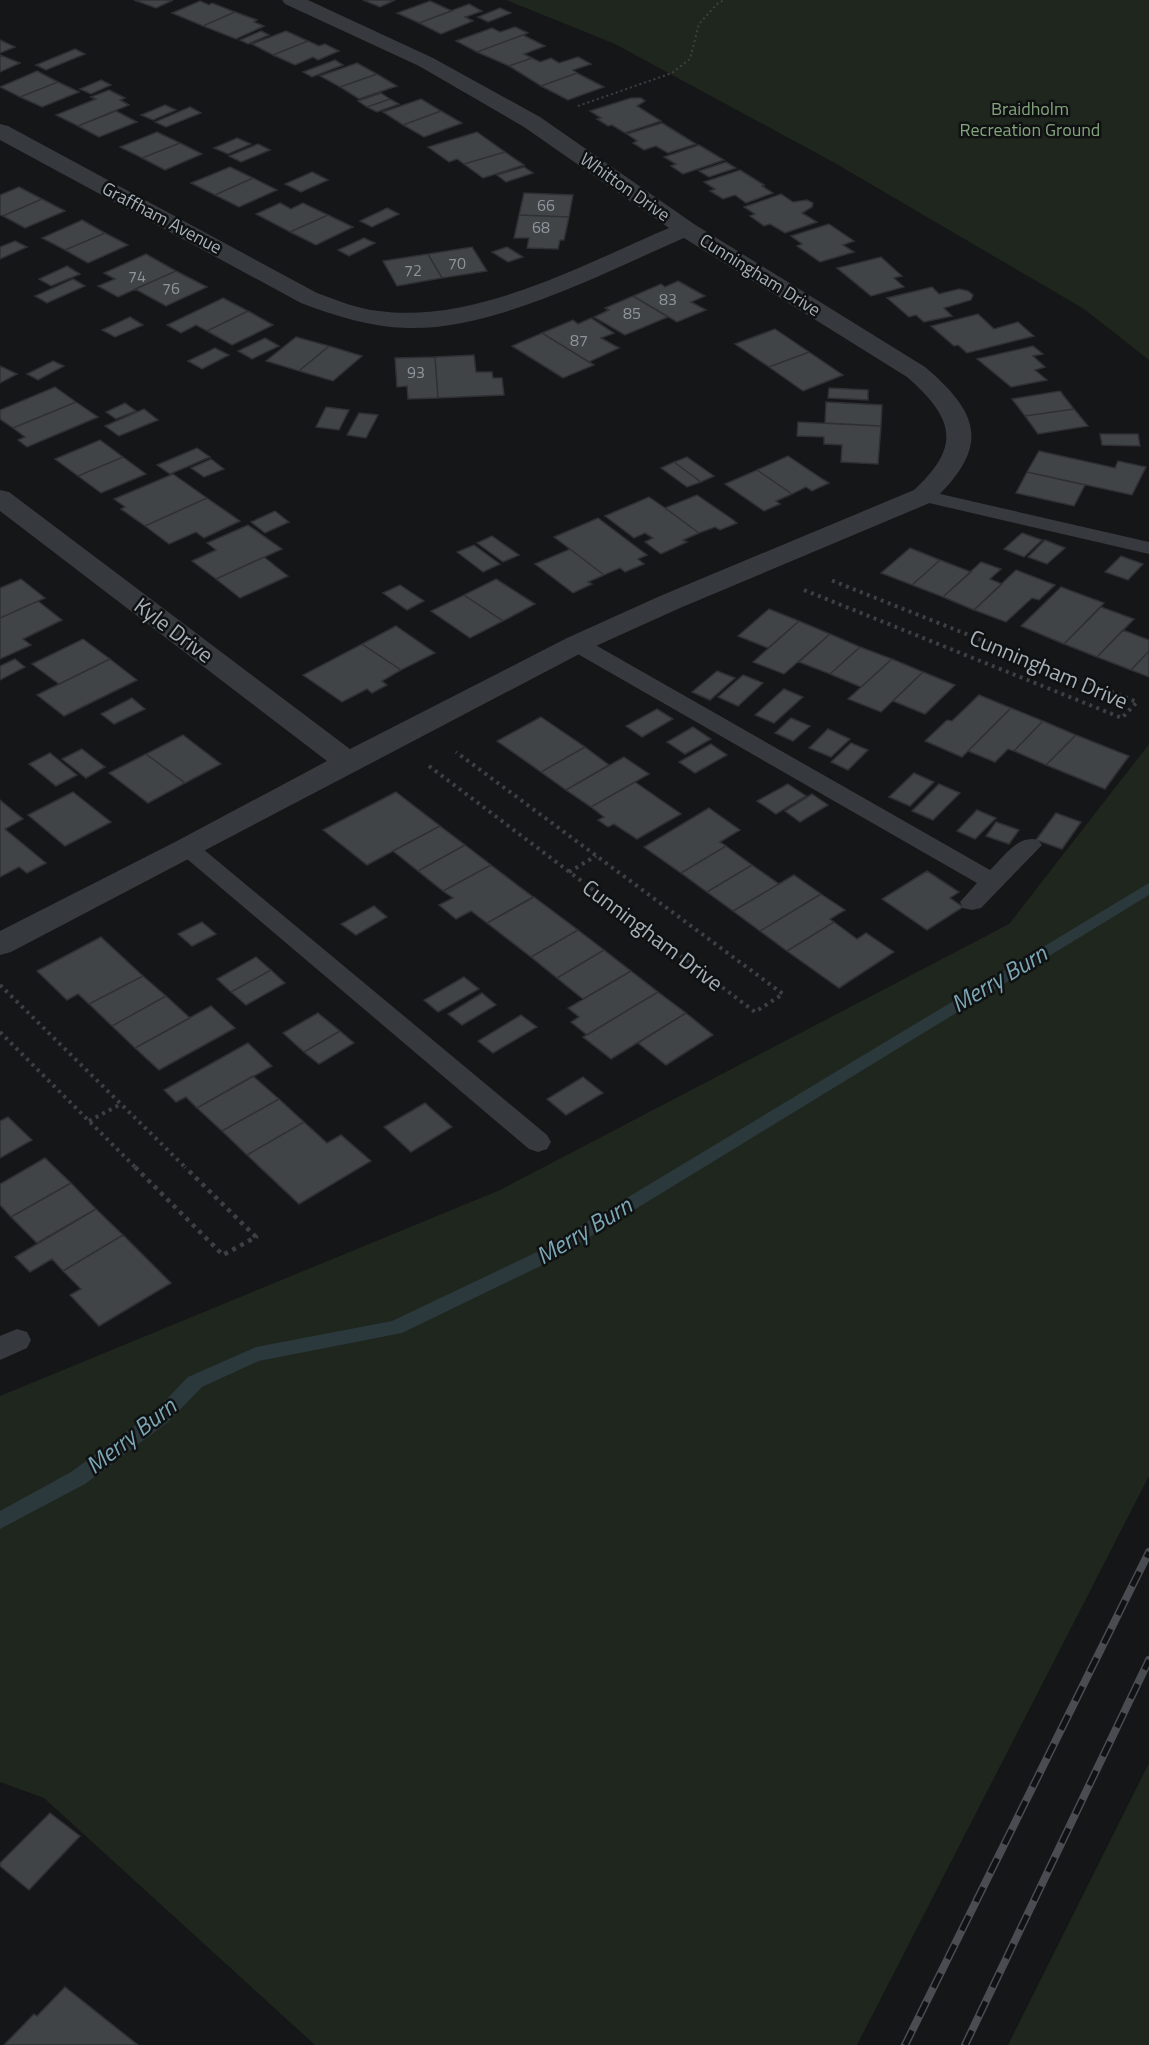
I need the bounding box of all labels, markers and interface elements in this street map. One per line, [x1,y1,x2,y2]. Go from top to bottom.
park label: Braidholm Recreation Ground [960,95,1100,143]
street label: Whitton Drive [575,146,676,228]
street label: Graffham Avenue [98,175,227,261]
house number: 66 [537,193,555,217]
house number: 68 [532,215,550,239]
street label: Cunningham Drive [694,226,826,323]
house number: 70 [448,251,466,275]
house number: 72 [404,258,422,282]
house number: 74 [128,264,146,288]
house number: 76 [162,276,180,300]
house number: 83 [659,287,677,311]
house number: 85 [623,301,641,325]
house number: 87 [570,328,588,352]
house number: 93 [407,360,425,384]
street label: Kyle Drive [127,589,221,671]
street label: Cunningham Drive [964,620,1134,718]
street label: Cunningham Drive [575,871,731,999]
water label: Merry Burn [944,935,1054,1021]
water label: Merry Burn [529,1187,639,1273]
water label: Merry Burn [77,1388,184,1482]

